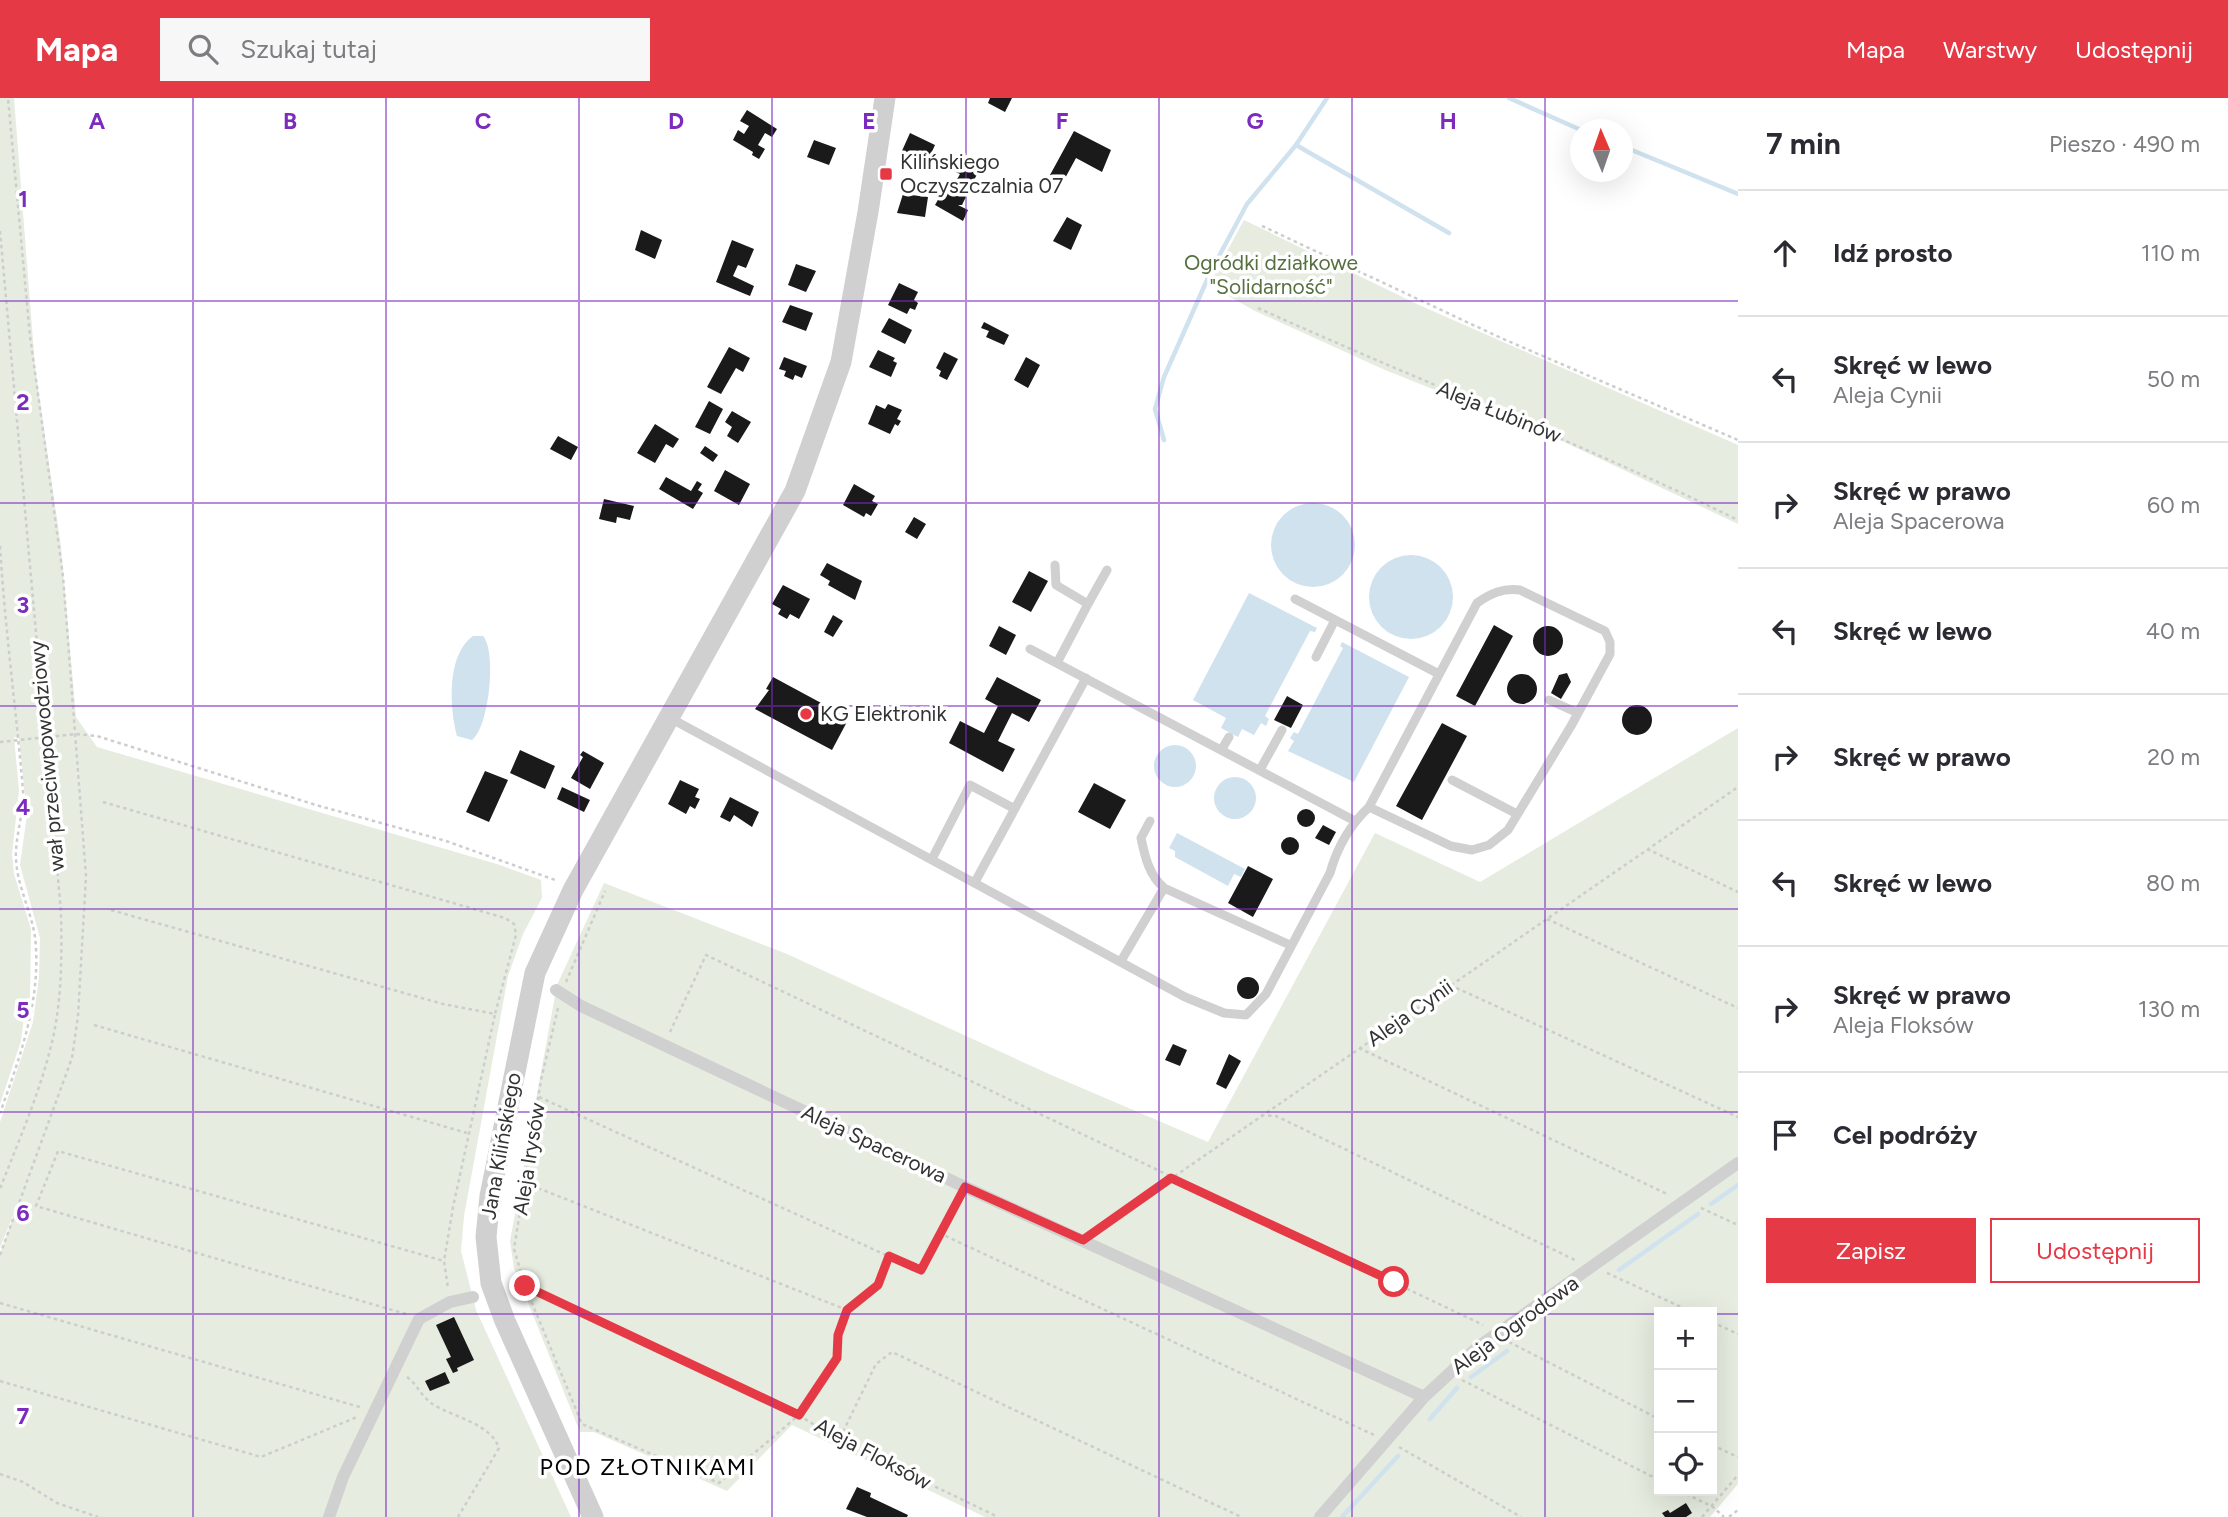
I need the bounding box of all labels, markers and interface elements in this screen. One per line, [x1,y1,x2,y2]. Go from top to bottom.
search box [160,18,650,81]
text: Mapa [35,30,118,69]
icon: search [184,30,222,68]
text: Szukaj tutaj [240,33,377,65]
text: Mapa [1846,35,1905,64]
text: Warstwy [1943,35,2037,64]
text: Udostępnij [2075,35,2193,64]
text: A [89,107,106,135]
text: B [283,107,297,135]
text: C [475,107,492,135]
text: D [668,107,684,135]
text: E [862,107,876,135]
text: F [1056,107,1069,135]
text: G [1246,107,1264,135]
text: H [1439,107,1457,135]
north arrow [1570,119,1633,182]
text: 7 min [1766,125,1841,162]
text: Pieszo · 490 m [2049,130,2200,158]
place label: Kilińskiego Oczyszczalnia 07 [900,149,1063,198]
marker: Kilińskiego Oczyszczalnia 07 [878,166,894,182]
text: 1 [18,185,28,213]
icon: ahead [1766,234,1804,272]
text: Idź prosto [1833,237,1953,269]
text: 110 m [2141,239,2200,267]
park label: Ogródki działkowe "Solidarność" [1184,250,1358,299]
text: Skręć w lewo [1833,349,1992,381]
icon: left [1766,360,1804,398]
text: 50 m [2147,365,2200,393]
street label: Aleja Łubinów [1433,375,1565,448]
text: Aleja Cynii [1833,381,1942,409]
text: 2 [16,388,30,416]
text: Skręć w prawo [1833,475,2011,507]
icon: right [1766,486,1804,524]
text: 60 m [2147,491,2200,519]
text: Aleja Spacerowa [1833,507,2005,535]
text: 3 [17,591,29,619]
icon: left [1766,612,1804,650]
text: Skręć w lewo [1833,615,1992,647]
text: 40 m [2146,617,2200,645]
street label: wał przeciwpowodziowy [24,640,69,873]
place label: KG Elektronik [820,701,947,726]
marker: KG Elektronik [798,706,814,722]
icon: right [1766,738,1804,776]
text: Skręć w prawo [1833,741,2011,773]
text: 20 m [2147,743,2200,771]
text: 4 [16,793,30,821]
icon: left [1766,864,1804,902]
text: Skręć w lewo [1833,867,1992,899]
text: 80 m [2146,869,2200,897]
street label: Aleja Cynii [1362,974,1458,1051]
text: Skręć w prawo [1833,979,2011,1011]
icon: right [1766,990,1804,1028]
text: 130 m [2138,995,2200,1023]
text: 5 [16,996,30,1024]
text: Aleja Floksów [1833,1011,1974,1039]
street label: Jana Kilińskiego [475,1070,526,1221]
street label: Aleja Spacerowa [798,1099,950,1188]
street label: Aleja Irysów [507,1100,550,1217]
icon: arrive [1766,1116,1804,1154]
text: Cel podróży [1833,1119,1977,1151]
text: 6 [16,1199,30,1227]
button: Zapisz [1766,1218,1976,1283]
button: Udostępnij [1990,1218,2200,1283]
route start [1378,1266,1409,1297]
route end [509,1270,540,1301]
street label: Aleja Ogrodowa [1446,1270,1583,1379]
map controls [1654,1307,1717,1496]
button: + [1654,1307,1717,1370]
button: − [1654,1370,1717,1433]
text: 7 [17,1402,30,1430]
street label: Aleja Floksów [811,1412,936,1495]
button: locate [1654,1433,1717,1496]
district label: POD ZŁOTNIKAMI [539,1453,757,1481]

